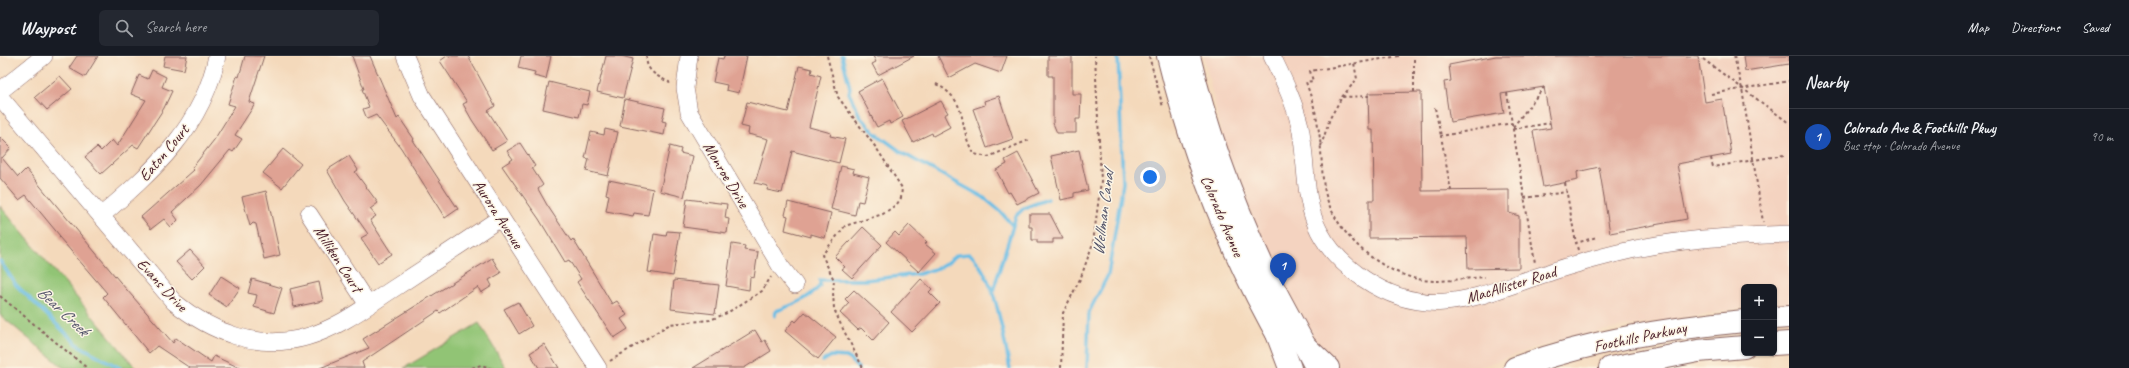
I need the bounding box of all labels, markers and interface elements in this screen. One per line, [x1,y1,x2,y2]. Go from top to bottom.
search box [99,10,379,46]
text: Waypost [20,16,75,40]
icon: search [113,17,135,39]
text: Search here [145,18,206,37]
text: Map [1968,19,1989,36]
text: Directions [2011,19,2060,36]
text: Saved [2082,19,2109,36]
text: Nearby [1805,72,1848,93]
street label: Eaton Court [135,119,194,185]
text: Colorado Ave & Foothills Pkwy [1843,119,1996,138]
text: 1 [1815,129,1821,145]
text: 90 m [2091,129,2113,145]
street label: Monroe Drive [698,138,754,213]
text: Bus stop · Colorado Avenue [1843,138,1959,154]
water label: Wellman Canal [1087,164,1119,256]
your location [1140,167,1160,187]
street label: Colorado Avenue [1196,172,1249,261]
street label: Aurora Avenue [468,176,529,254]
street label: Milliken Court [309,222,368,298]
pin: 1 [1270,253,1296,286]
street label: Evans Drive [132,254,193,317]
street label: MacAllister Road [1464,261,1561,308]
water label: Bear Creek [33,282,96,343]
map controls [1741,284,1777,356]
button: + [1741,284,1777,320]
street label: Foothills Parkway [1592,317,1690,357]
button: − [1741,320,1777,356]

